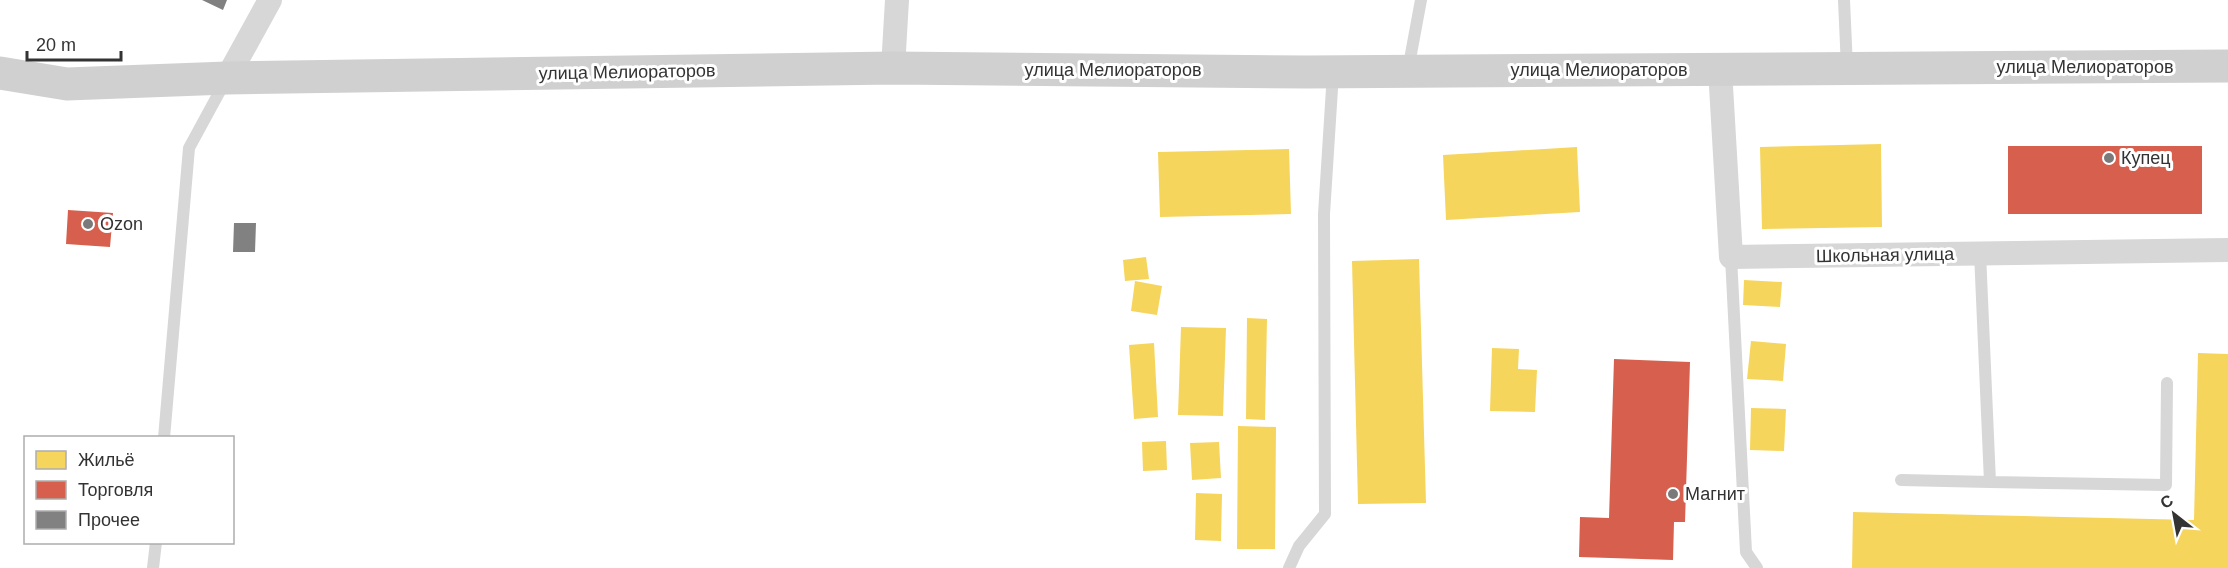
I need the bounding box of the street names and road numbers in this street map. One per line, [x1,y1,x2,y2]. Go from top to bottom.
street label: улица Мелиораторов [1997,57,2173,77]
street label: улица Мелиораторов [538,60,716,84]
street label: улица Мелиораторов [1025,60,1201,80]
street label: улица Мелиораторов [1511,60,1687,80]
street label: Школьная улица [1816,244,1955,266]

